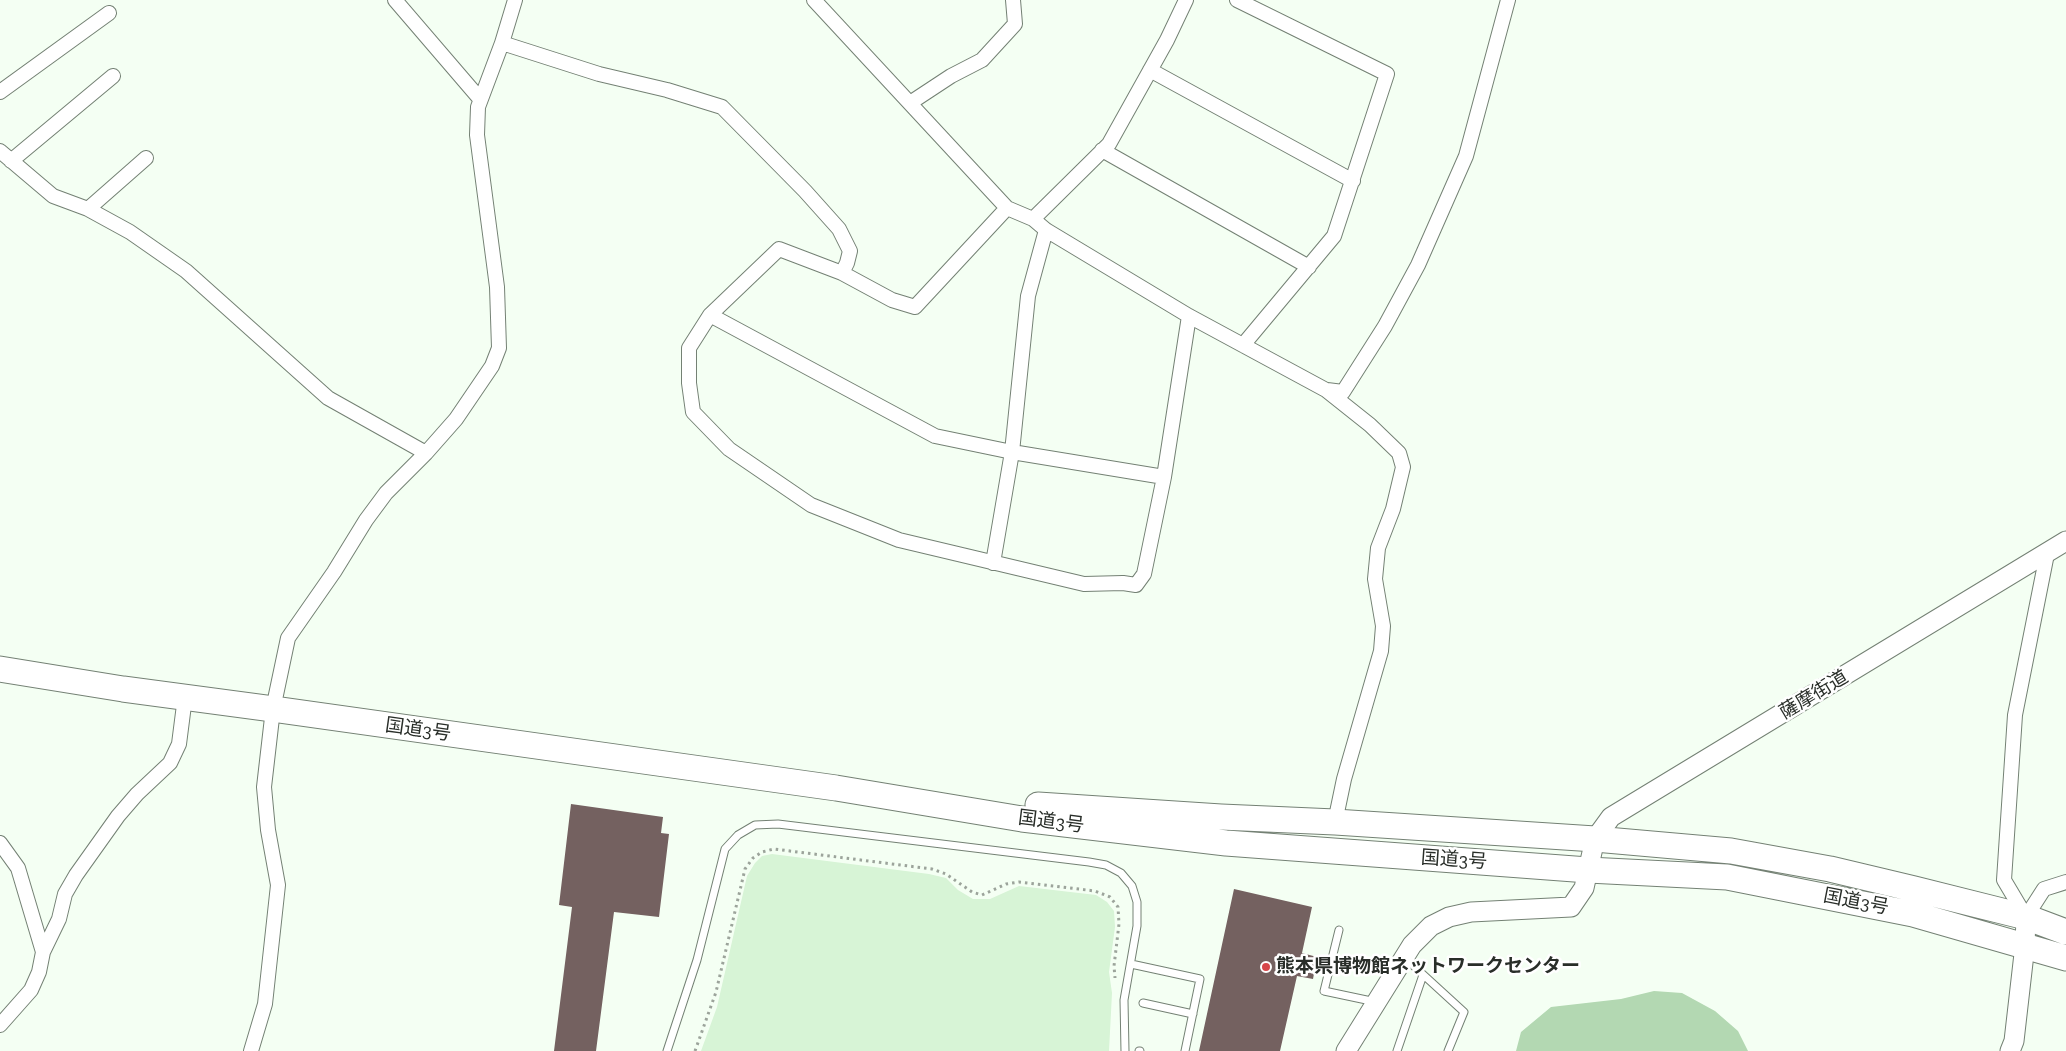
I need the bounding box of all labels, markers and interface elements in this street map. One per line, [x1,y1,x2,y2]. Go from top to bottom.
street label: 薩摩街道 [1776,666,1852,724]
street label: 国道3号 [384,714,452,746]
street label: 国道3号 [1017,807,1085,837]
street label: 国道3号 [1420,846,1488,874]
street label: 国道3号 [1821,884,1891,920]
place label: 熊本県博物館ネットワークセンター [1276,956,1580,978]
marker: 熊本県博物館ネットワークセンター [1260,961,1272,973]

